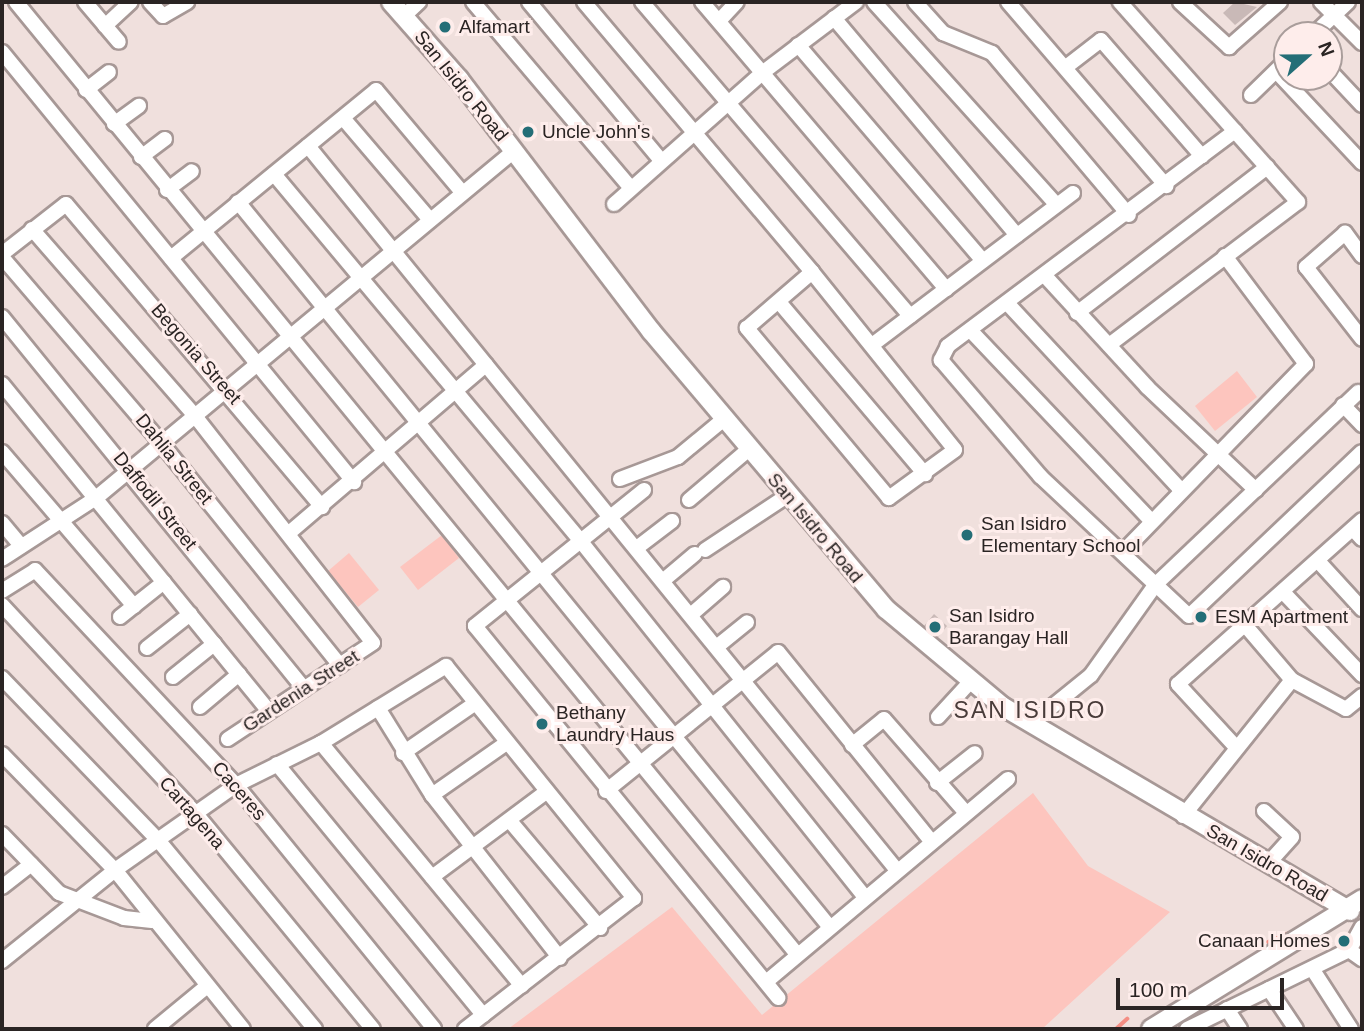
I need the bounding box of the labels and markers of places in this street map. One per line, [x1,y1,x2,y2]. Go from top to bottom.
place label: Alfamart [459,16,530,38]
marker: Alfamart [437,19,453,35]
place label: Uncle John's [542,121,650,143]
marker: Uncle John's [520,124,536,140]
place label: San Isidro Elementary School [981,513,1140,557]
marker: San Isidro Elementary School [959,527,975,543]
place label: San Isidro Barangay Hall [949,605,1068,649]
place label: ESM Apartment [1215,606,1349,628]
marker: ESM Apartment [1193,609,1209,625]
marker: San Isidro Barangay Hall [927,619,943,635]
place label: Bethany Laundry Haus [556,702,674,746]
marker: Bethany Laundry Haus [534,716,550,732]
place label: Canaan Homes [1198,930,1330,952]
marker: Canaan Homes [1336,933,1352,949]

